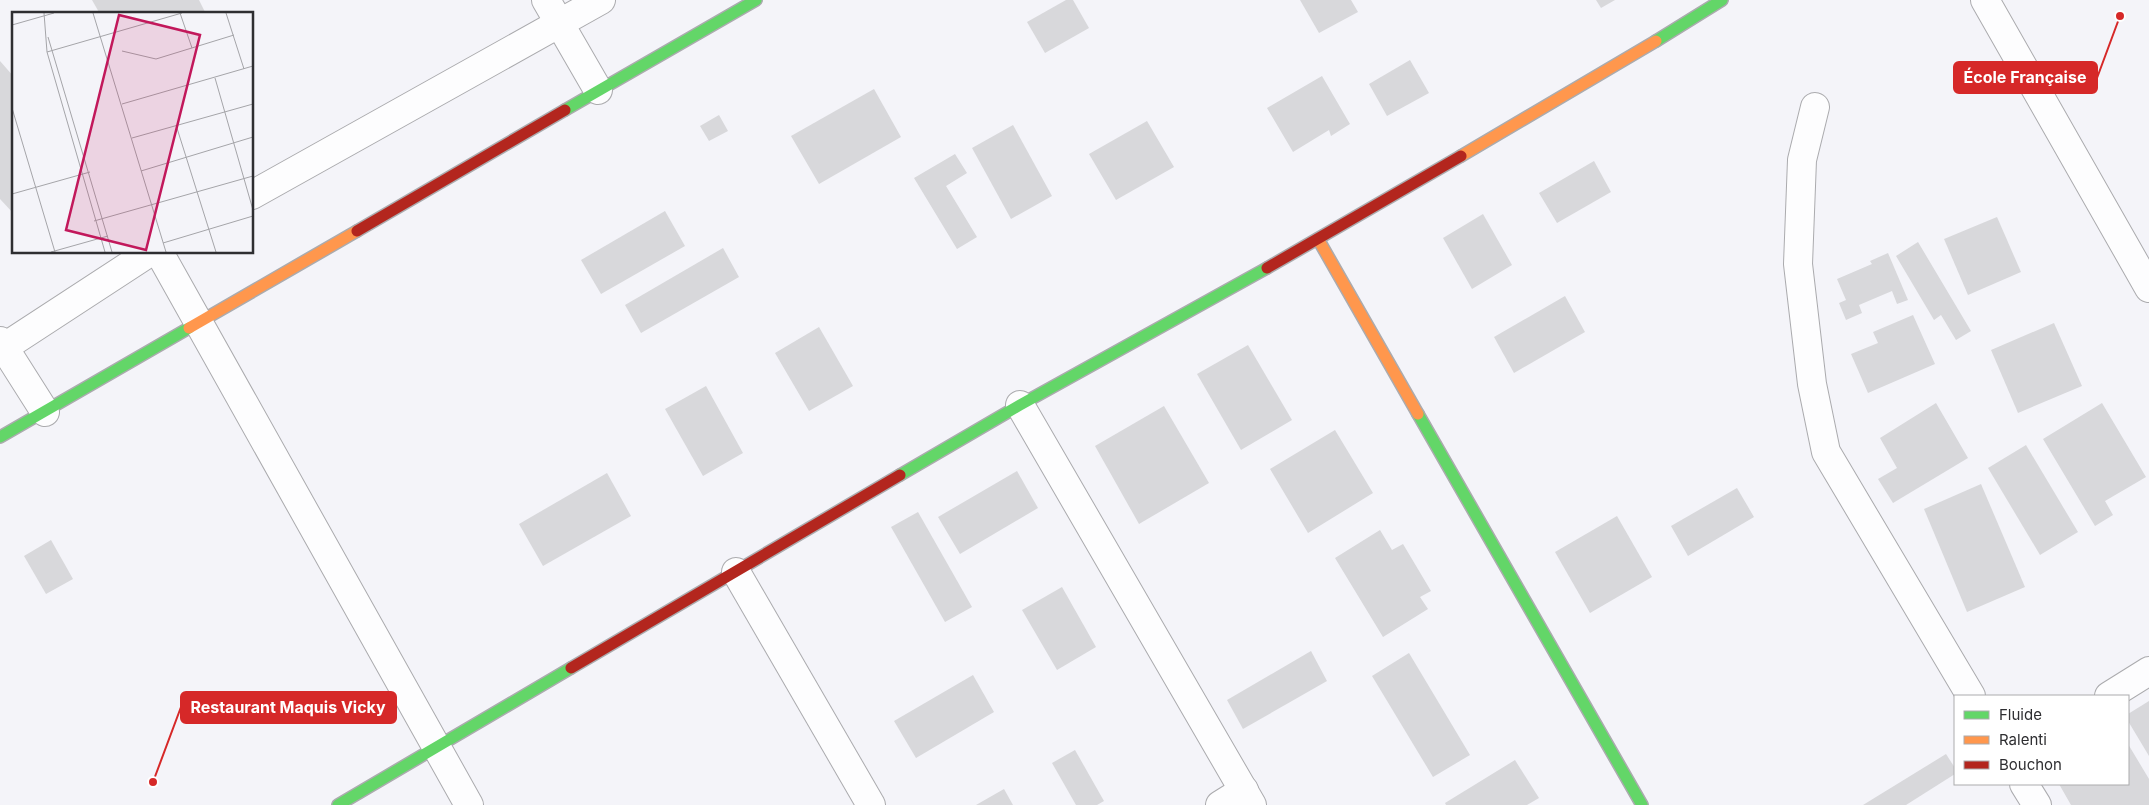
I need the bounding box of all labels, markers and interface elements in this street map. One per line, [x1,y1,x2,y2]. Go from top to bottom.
inset map [12,12,254,254]
callout: École Française [1954,62,2097,93]
text: École Française [1964,67,2086,87]
callout: Restaurant Maquis Vicky [181,692,396,723]
legend [1954,695,2129,785]
text: Restaurant Maquis Vicky [190,697,386,717]
text: Fluide [1999,705,2042,724]
text: Ralenti [1999,730,2047,749]
text: Bouchon [1999,755,2062,774]

